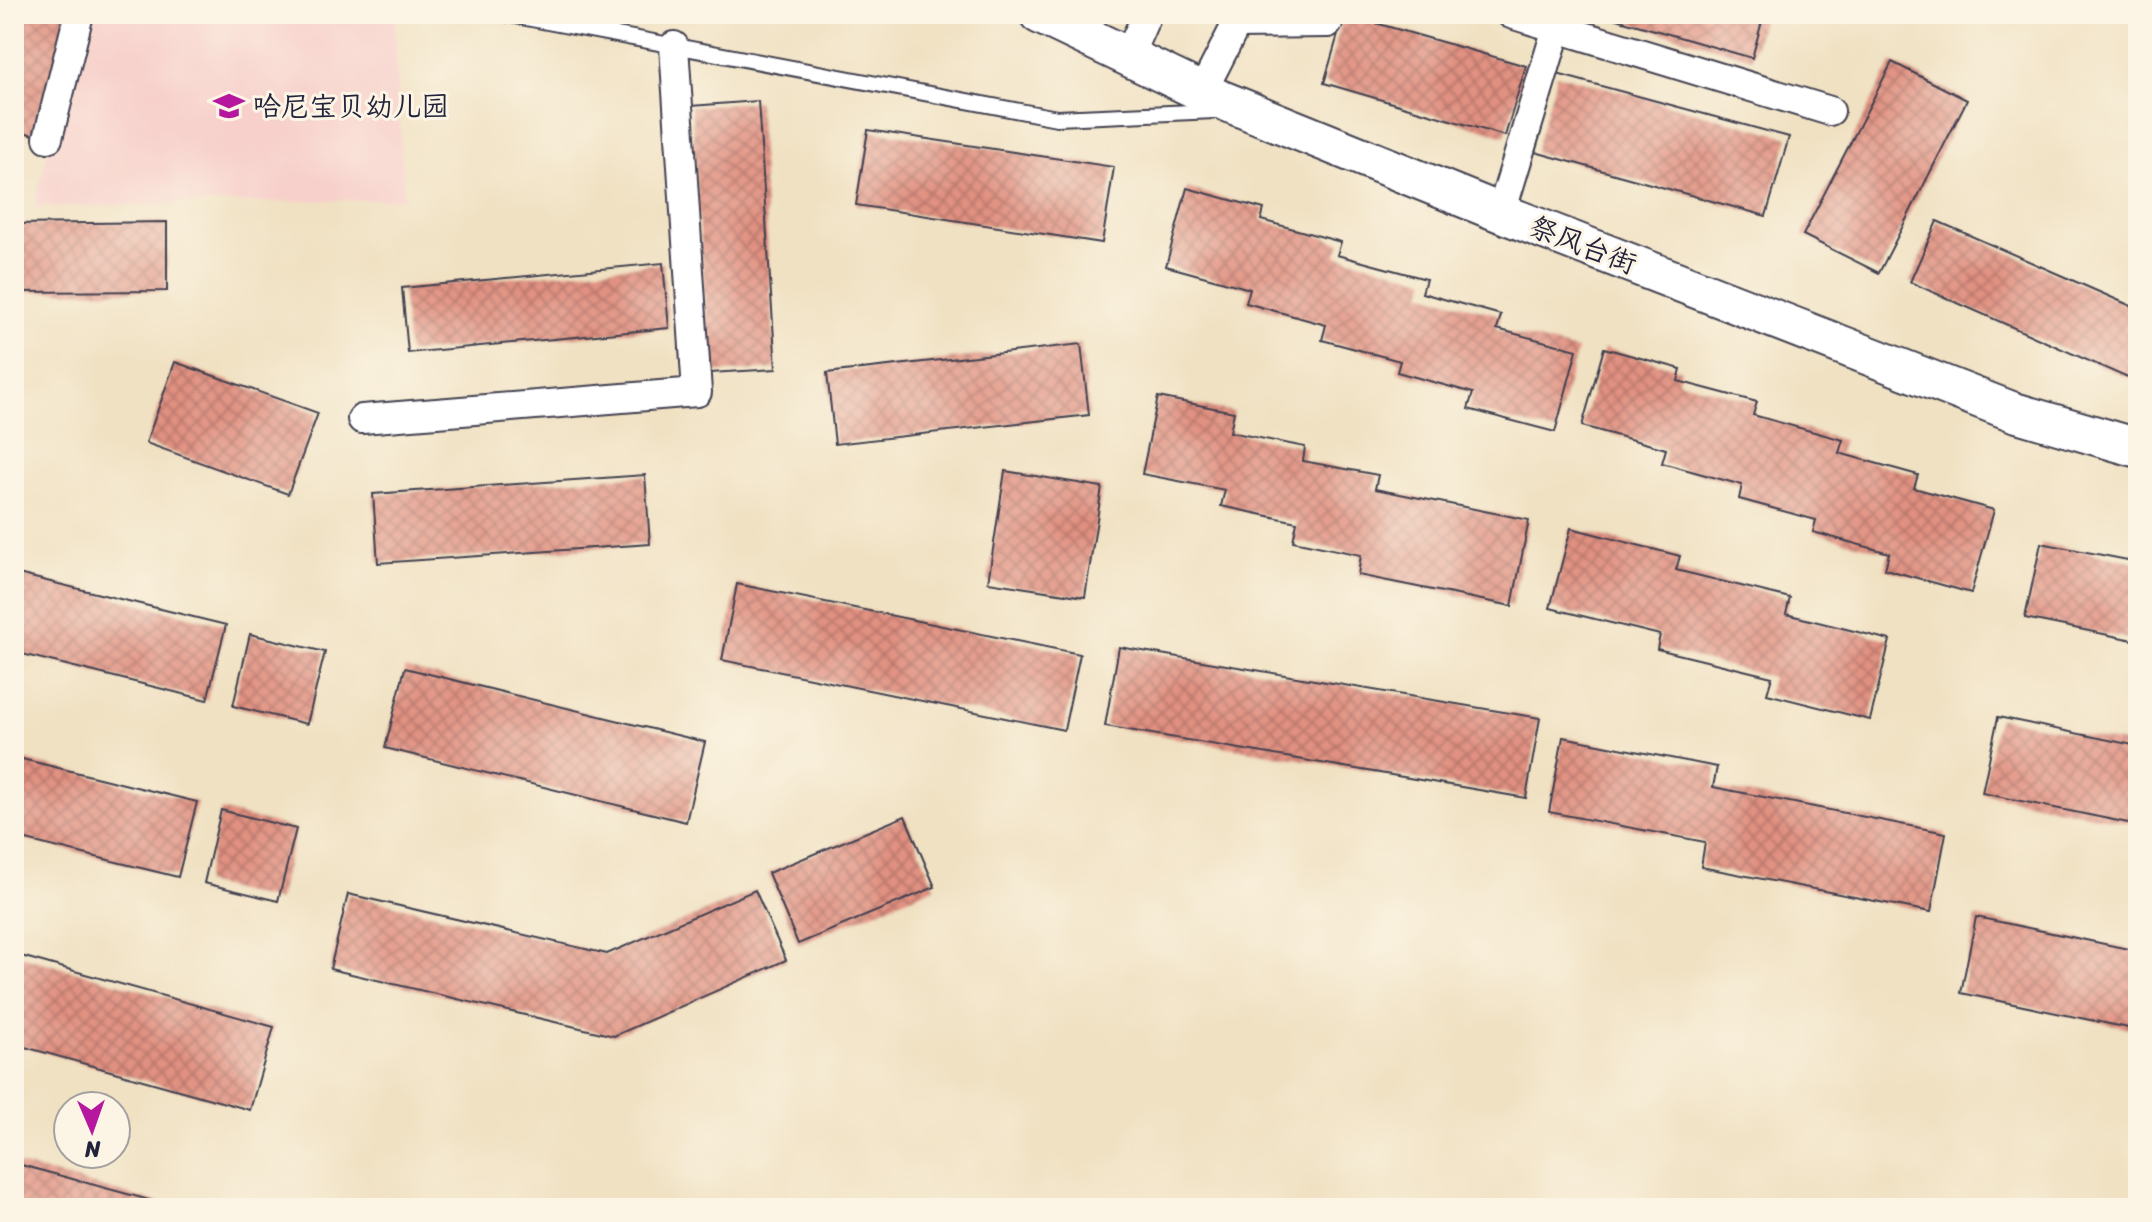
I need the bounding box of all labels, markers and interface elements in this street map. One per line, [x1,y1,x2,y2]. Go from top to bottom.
place label: 哈尼宝贝幼儿园 [253,82,449,131]
school or university icon: 哈尼宝贝幼儿园 [212,89,246,123]
street label: 祭风台街 [1522,202,1644,288]
north arrow [52,1090,132,1170]
text: N [84,1130,102,1169]

